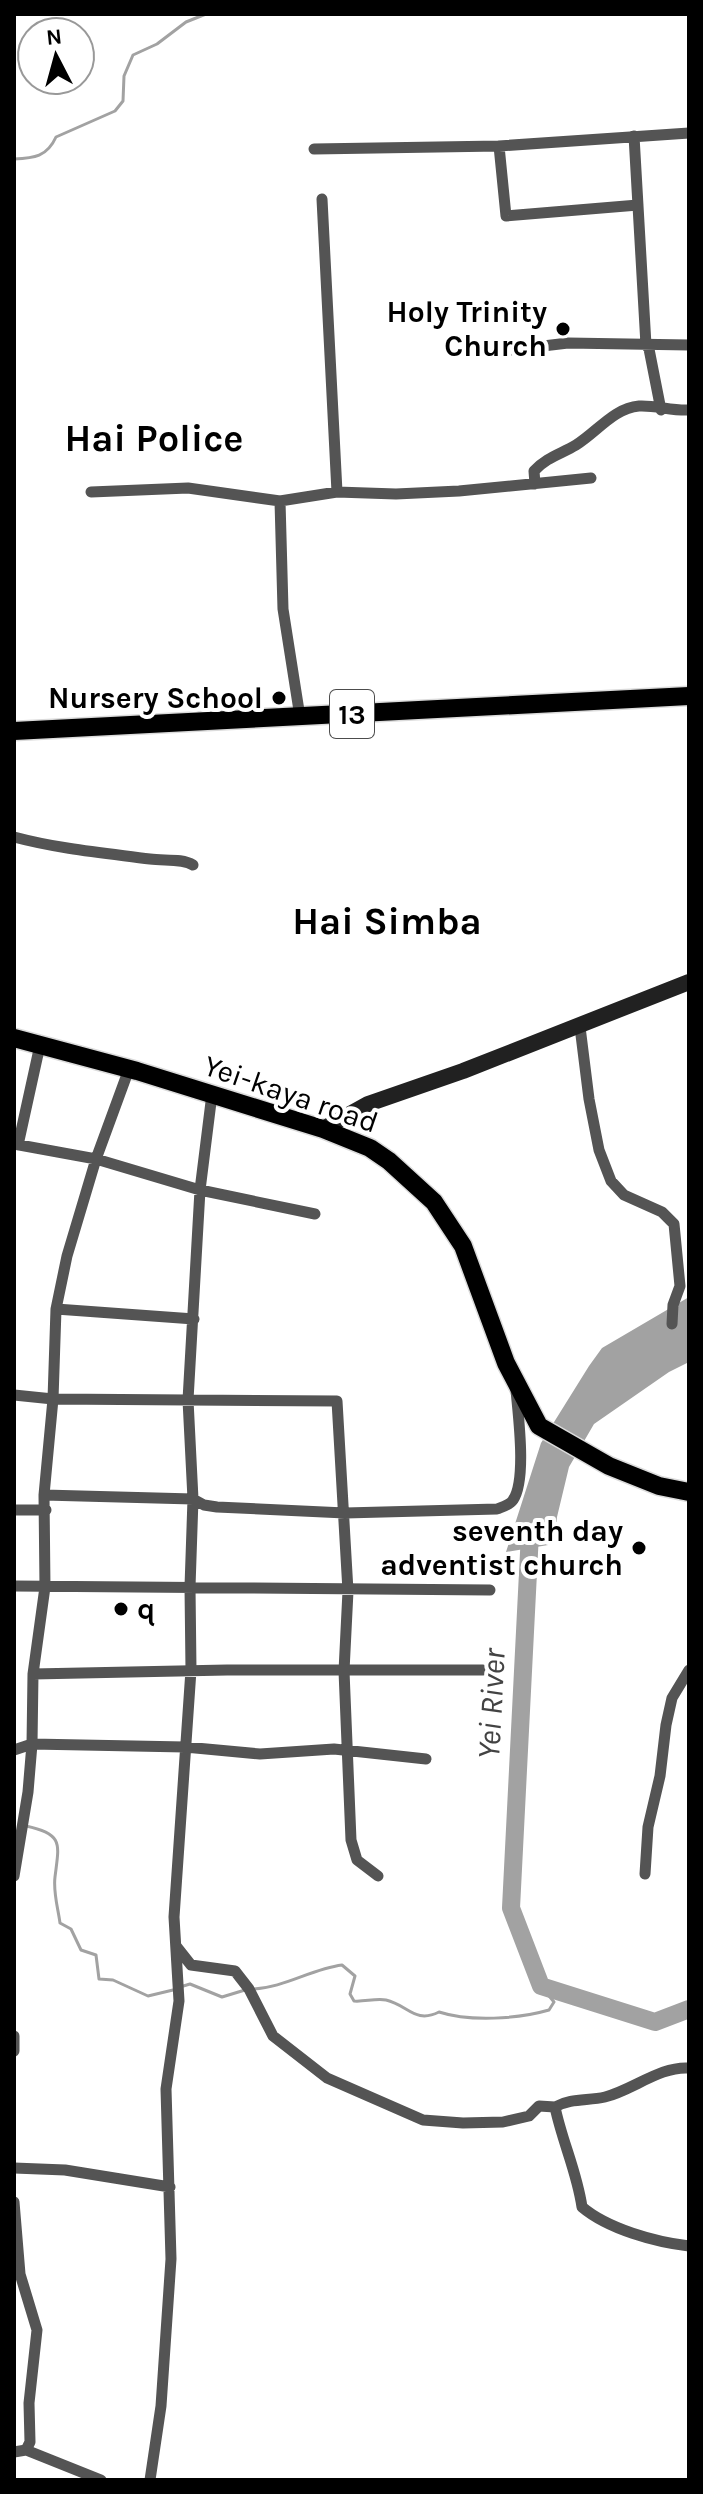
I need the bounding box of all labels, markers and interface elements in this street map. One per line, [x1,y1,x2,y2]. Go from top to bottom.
north arrow [16,16,96,96]
text: N [45,23,63,51]
place label: Holy Trinity Church [387,294,547,364]
marker: Holy Trinity Church [554,320,572,338]
district label: Hai Police [65,416,243,461]
place label: Nursery School [48,680,263,716]
marker: Nursery School [270,689,288,707]
road number: 13 [330,690,374,738]
district label: Hai Simba [292,899,482,944]
street label: Yei-kaya road [199,1047,383,1141]
place label: seventh day adventist church [380,1513,623,1583]
marker: seventh day adventist church [630,1539,648,1557]
place label: q [137,1591,155,1627]
marker: q [112,1600,130,1618]
water label: Yei River [470,1647,513,1760]

